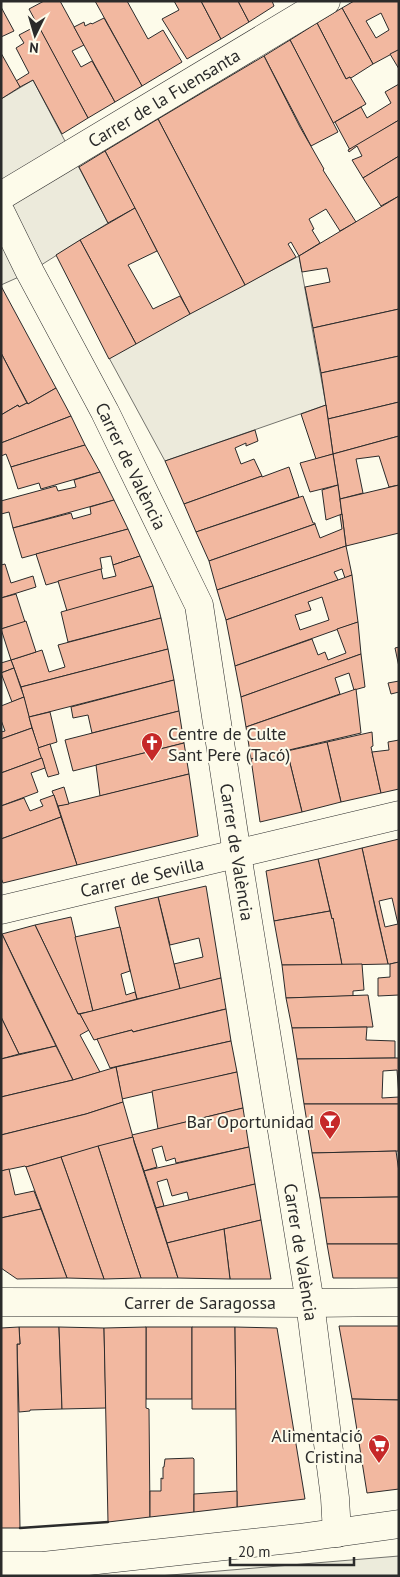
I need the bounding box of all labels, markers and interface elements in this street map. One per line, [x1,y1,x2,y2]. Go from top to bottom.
north arrow [10,10,60,60]
text: N [28,39,39,57]
street label: Carrer de la Fuensanta [84,44,244,152]
street label: Carrer de València [90,399,172,533]
place label: Centre de Culte Sant Pere (Tacó) [168,722,290,766]
church icon: Centre de Culte Sant Pere (Tacó) [140,731,164,762]
street label: Carrer de València [215,782,259,922]
street label: Carrer de Sevilla [78,852,206,902]
bar icon: Bar Oportunidad [318,1109,342,1140]
place label: Bar Oportunidad [187,1110,314,1133]
street label: Carrer de València [279,1182,323,1322]
street label: Carrer de Saragossa [124,1291,276,1314]
place label: Alimentació Cristina [271,1424,363,1468]
supermarket icon: Alimentació Cristina [367,1433,391,1464]
scale bar [230,1534,354,1566]
text: 20 m [238,1542,271,1561]

